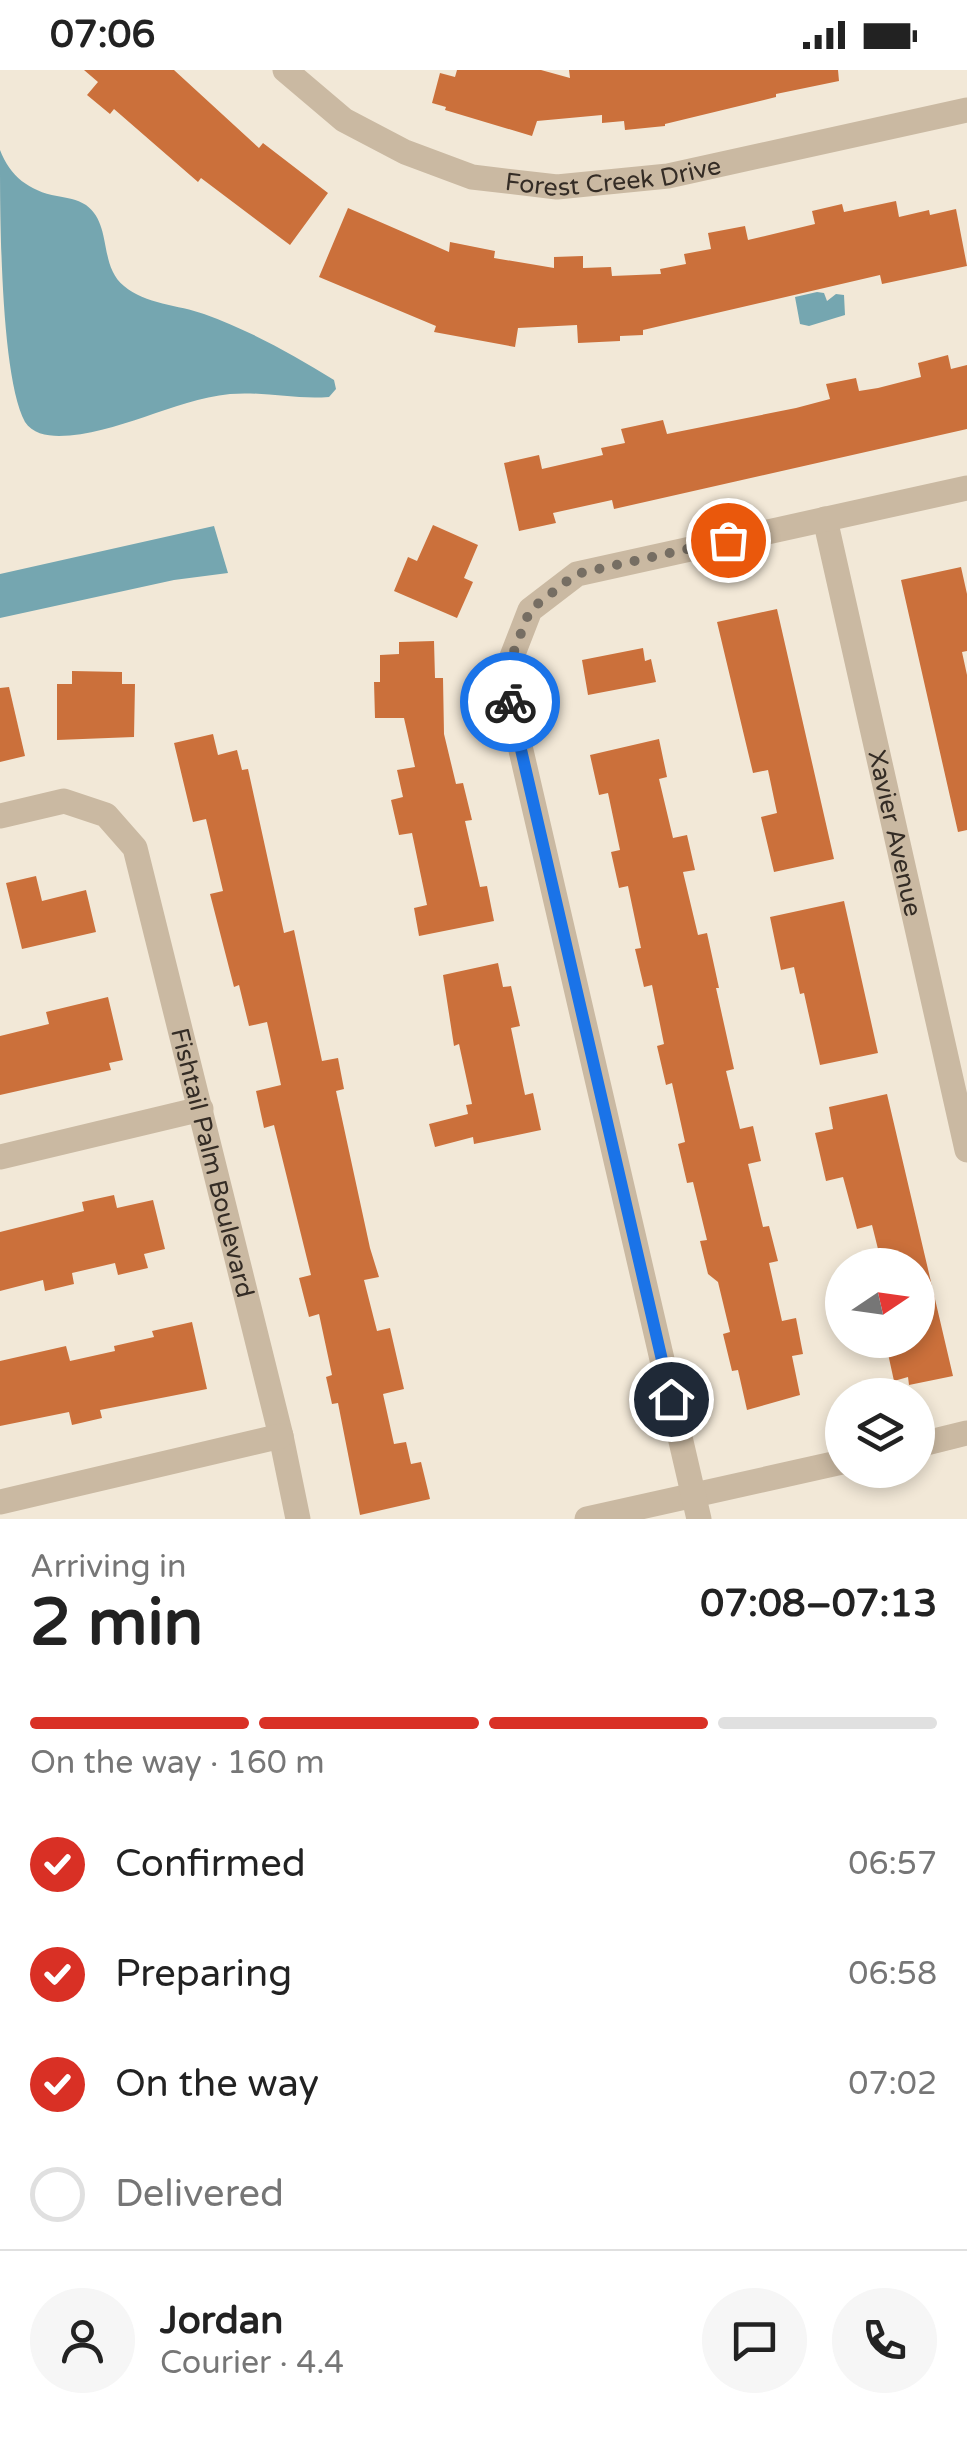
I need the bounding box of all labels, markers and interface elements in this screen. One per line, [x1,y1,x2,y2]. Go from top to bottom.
text: 07:06 [50,12,155,58]
street label: Forest Creek Drive [504,151,724,203]
pin [686,498,771,583]
icon: bag [701,513,756,568]
courier [460,652,560,752]
icon: bike [483,675,538,730]
street label: Xavier Avenue [861,747,928,919]
street label: Fishtail Palm Boulevard [164,1025,260,1301]
north arrow [825,1248,935,1358]
map controls [825,1248,935,1488]
pin [629,1357,714,1442]
icon: home [644,1372,699,1427]
button: layers [825,1378,935,1488]
text: Arriving in [30,1548,187,1586]
text: 07:08–07:13 [700,1581,937,1627]
text: 2 min [30,1584,203,1663]
text: On the way · 160 m [30,1744,325,1782]
icon: check [30,1837,85,1892]
text: Confirmed [115,1841,306,1887]
text: 06:57 [848,1845,937,1883]
icon: check [30,1947,85,2002]
text: Preparing [115,1951,292,1997]
text: 06:58 [848,1955,937,1993]
icon: check [30,2057,85,2112]
text: On the way [115,2061,319,2107]
text: 07:02 [848,2065,937,2103]
text: Delivered [115,2171,284,2217]
button: person [30,2288,135,2393]
button: chat [702,2288,807,2393]
button: phone [832,2288,937,2393]
text: Jordan [160,2298,283,2344]
text: Courier · 4.4 [160,2344,344,2382]

